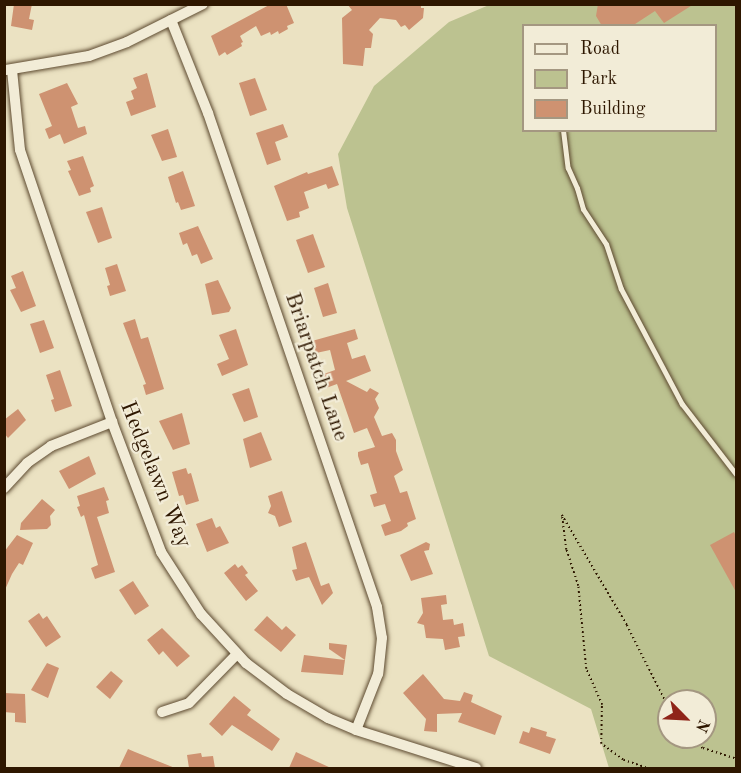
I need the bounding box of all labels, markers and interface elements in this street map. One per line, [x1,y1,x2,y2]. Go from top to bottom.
legend [522,24,717,132]
text: Road [580,40,620,58]
text: Park [580,70,617,88]
text: Building [580,100,645,118]
street label: Briarpatch Lane [278,289,354,445]
street label: Hedgelawn Way [113,398,197,552]
north arrow [657,689,717,749]
text: N [692,717,711,734]

